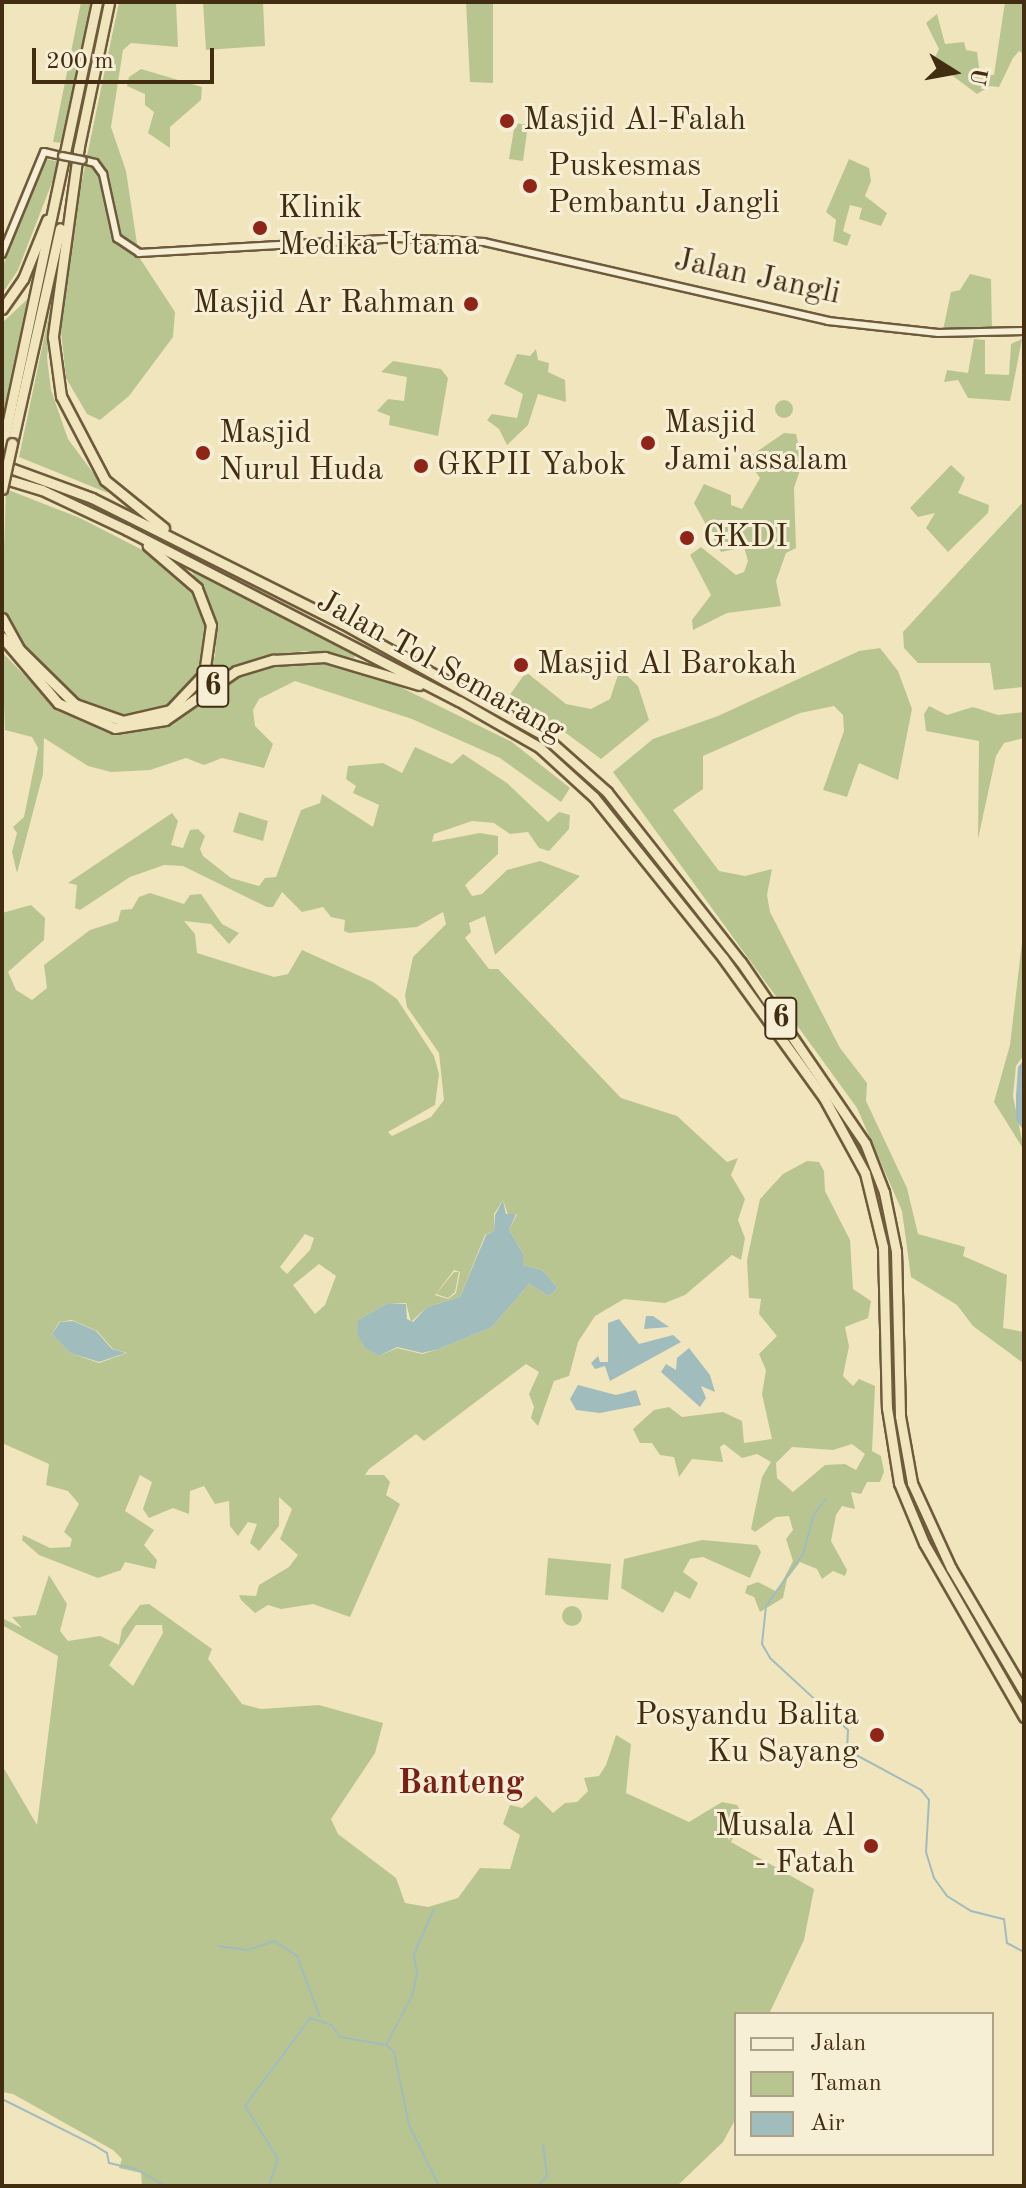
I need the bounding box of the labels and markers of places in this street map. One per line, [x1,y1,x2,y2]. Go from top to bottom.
place label: Masjid Al-Falah [523,102,746,140]
marker: Masjid Al-Falah [498,112,516,130]
place label: Puskesmas Pembantu Jangli [548,149,780,224]
marker: Puskesmas Pembantu Jangli [519,175,541,197]
place label: Klinik Medika Utama [278,191,479,266]
marker: Klinik Medika Utama [249,217,271,239]
place label: Masjid Ar Rahman [193,285,455,323]
marker: Masjid Ar Rahman [462,295,480,313]
place label: Masjid Jami'assalam [664,406,848,481]
place label: Masjid Nurul Huda [219,416,383,491]
marker: Masjid Jami'assalam [639,434,657,452]
marker: Masjid Nurul Huda [194,444,212,462]
place label: GKPII Yabok [437,447,626,485]
marker: GKPII Yabok [412,457,430,475]
place label: GKDI [703,519,788,557]
marker: GKDI [678,529,696,547]
place label: Masjid Al Barokah [537,646,797,684]
marker: Masjid Al Barokah [512,656,530,674]
place label: Posyandu Balita Ku Sayang [635,1698,859,1773]
marker: Posyandu Balita Ku Sayang [866,1724,888,1746]
place label: Musala Al - Fatah [715,1809,855,1884]
marker: Musala Al - Fatah [862,1837,880,1855]

